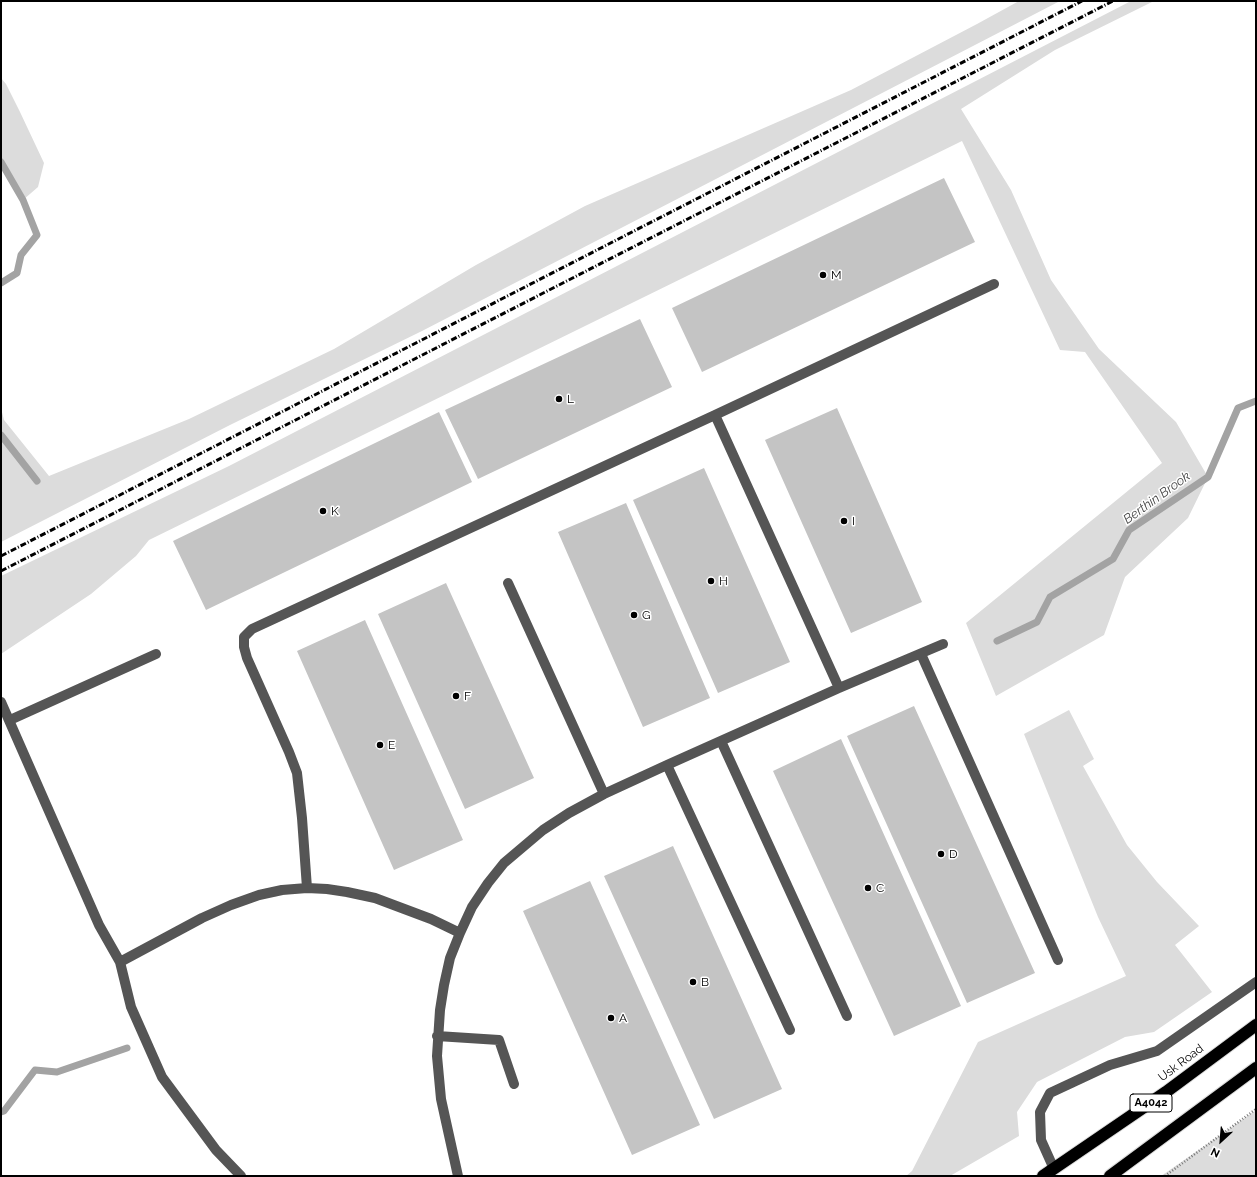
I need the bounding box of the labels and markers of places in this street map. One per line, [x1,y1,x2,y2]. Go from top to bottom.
place label: M [831,268,842,282]
marker: M [818,270,828,280]
place label: L [567,392,574,406]
marker: L [554,394,564,404]
place label: K [331,504,339,518]
marker: K [318,506,328,516]
place label: I [852,514,855,528]
marker: I [839,516,849,526]
place label: H [719,574,728,588]
marker: H [706,576,716,586]
place label: G [642,608,651,622]
marker: G [629,610,639,620]
place label: F [464,689,471,703]
marker: F [451,691,461,701]
place label: E [388,738,395,752]
marker: E [375,740,385,750]
place label: D [949,847,958,861]
marker: D [936,849,946,859]
place label: C [876,881,884,895]
marker: C [863,883,873,893]
place label: B [701,975,709,989]
marker: B [688,977,698,987]
place label: A [619,1011,627,1025]
marker: A [606,1013,616,1023]

